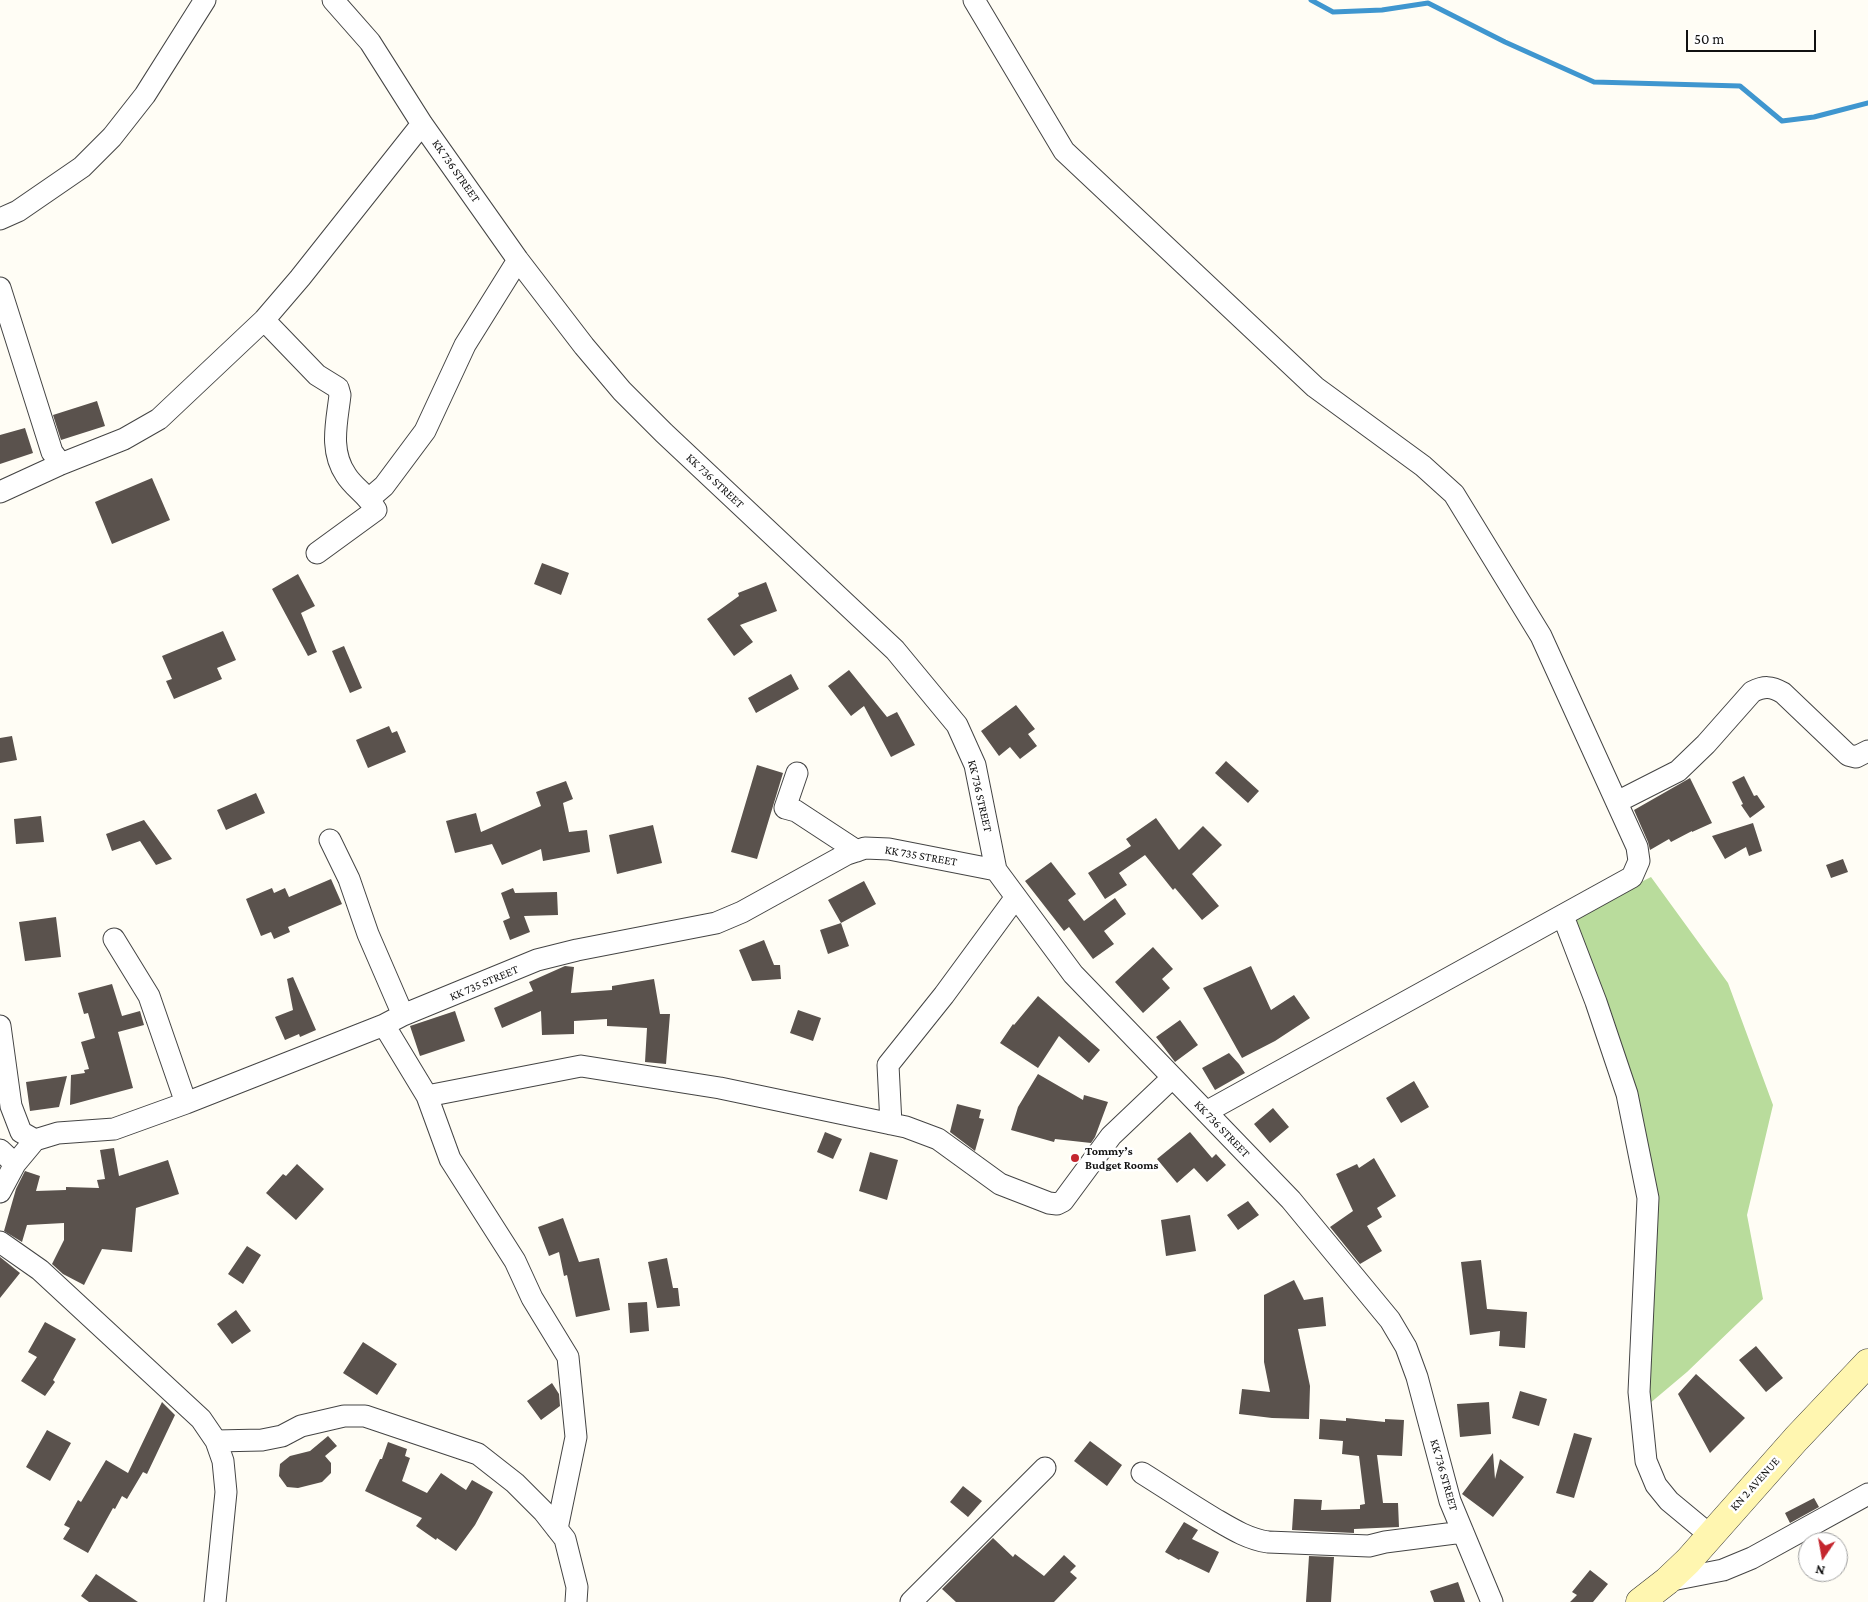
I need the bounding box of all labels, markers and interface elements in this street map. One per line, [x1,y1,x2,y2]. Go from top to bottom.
scale bar [1688,20,1818,52]
text: 50 m [1694,31,1724,47]
street label: KK 736 STREET [429,137,483,205]
street label: KK 736 STREET [683,451,747,511]
street label: KK 736 STREET [965,758,995,834]
street label: KK 735 STREET [884,843,958,869]
street label: KK 735 STREET [447,962,521,1004]
street label: KK 736 STREET [1191,1097,1253,1161]
place label: Tommy’s Budget Rooms [1085,1144,1158,1172]
marker: Tommy’s Budget Rooms [1069,1152,1081,1164]
street label: KK 736 STREET [1427,1438,1461,1512]
street label: KN 2 AVENUE [1727,1454,1783,1514]
north arrow [1798,1532,1848,1582]
text: N [1814,1562,1826,1580]

